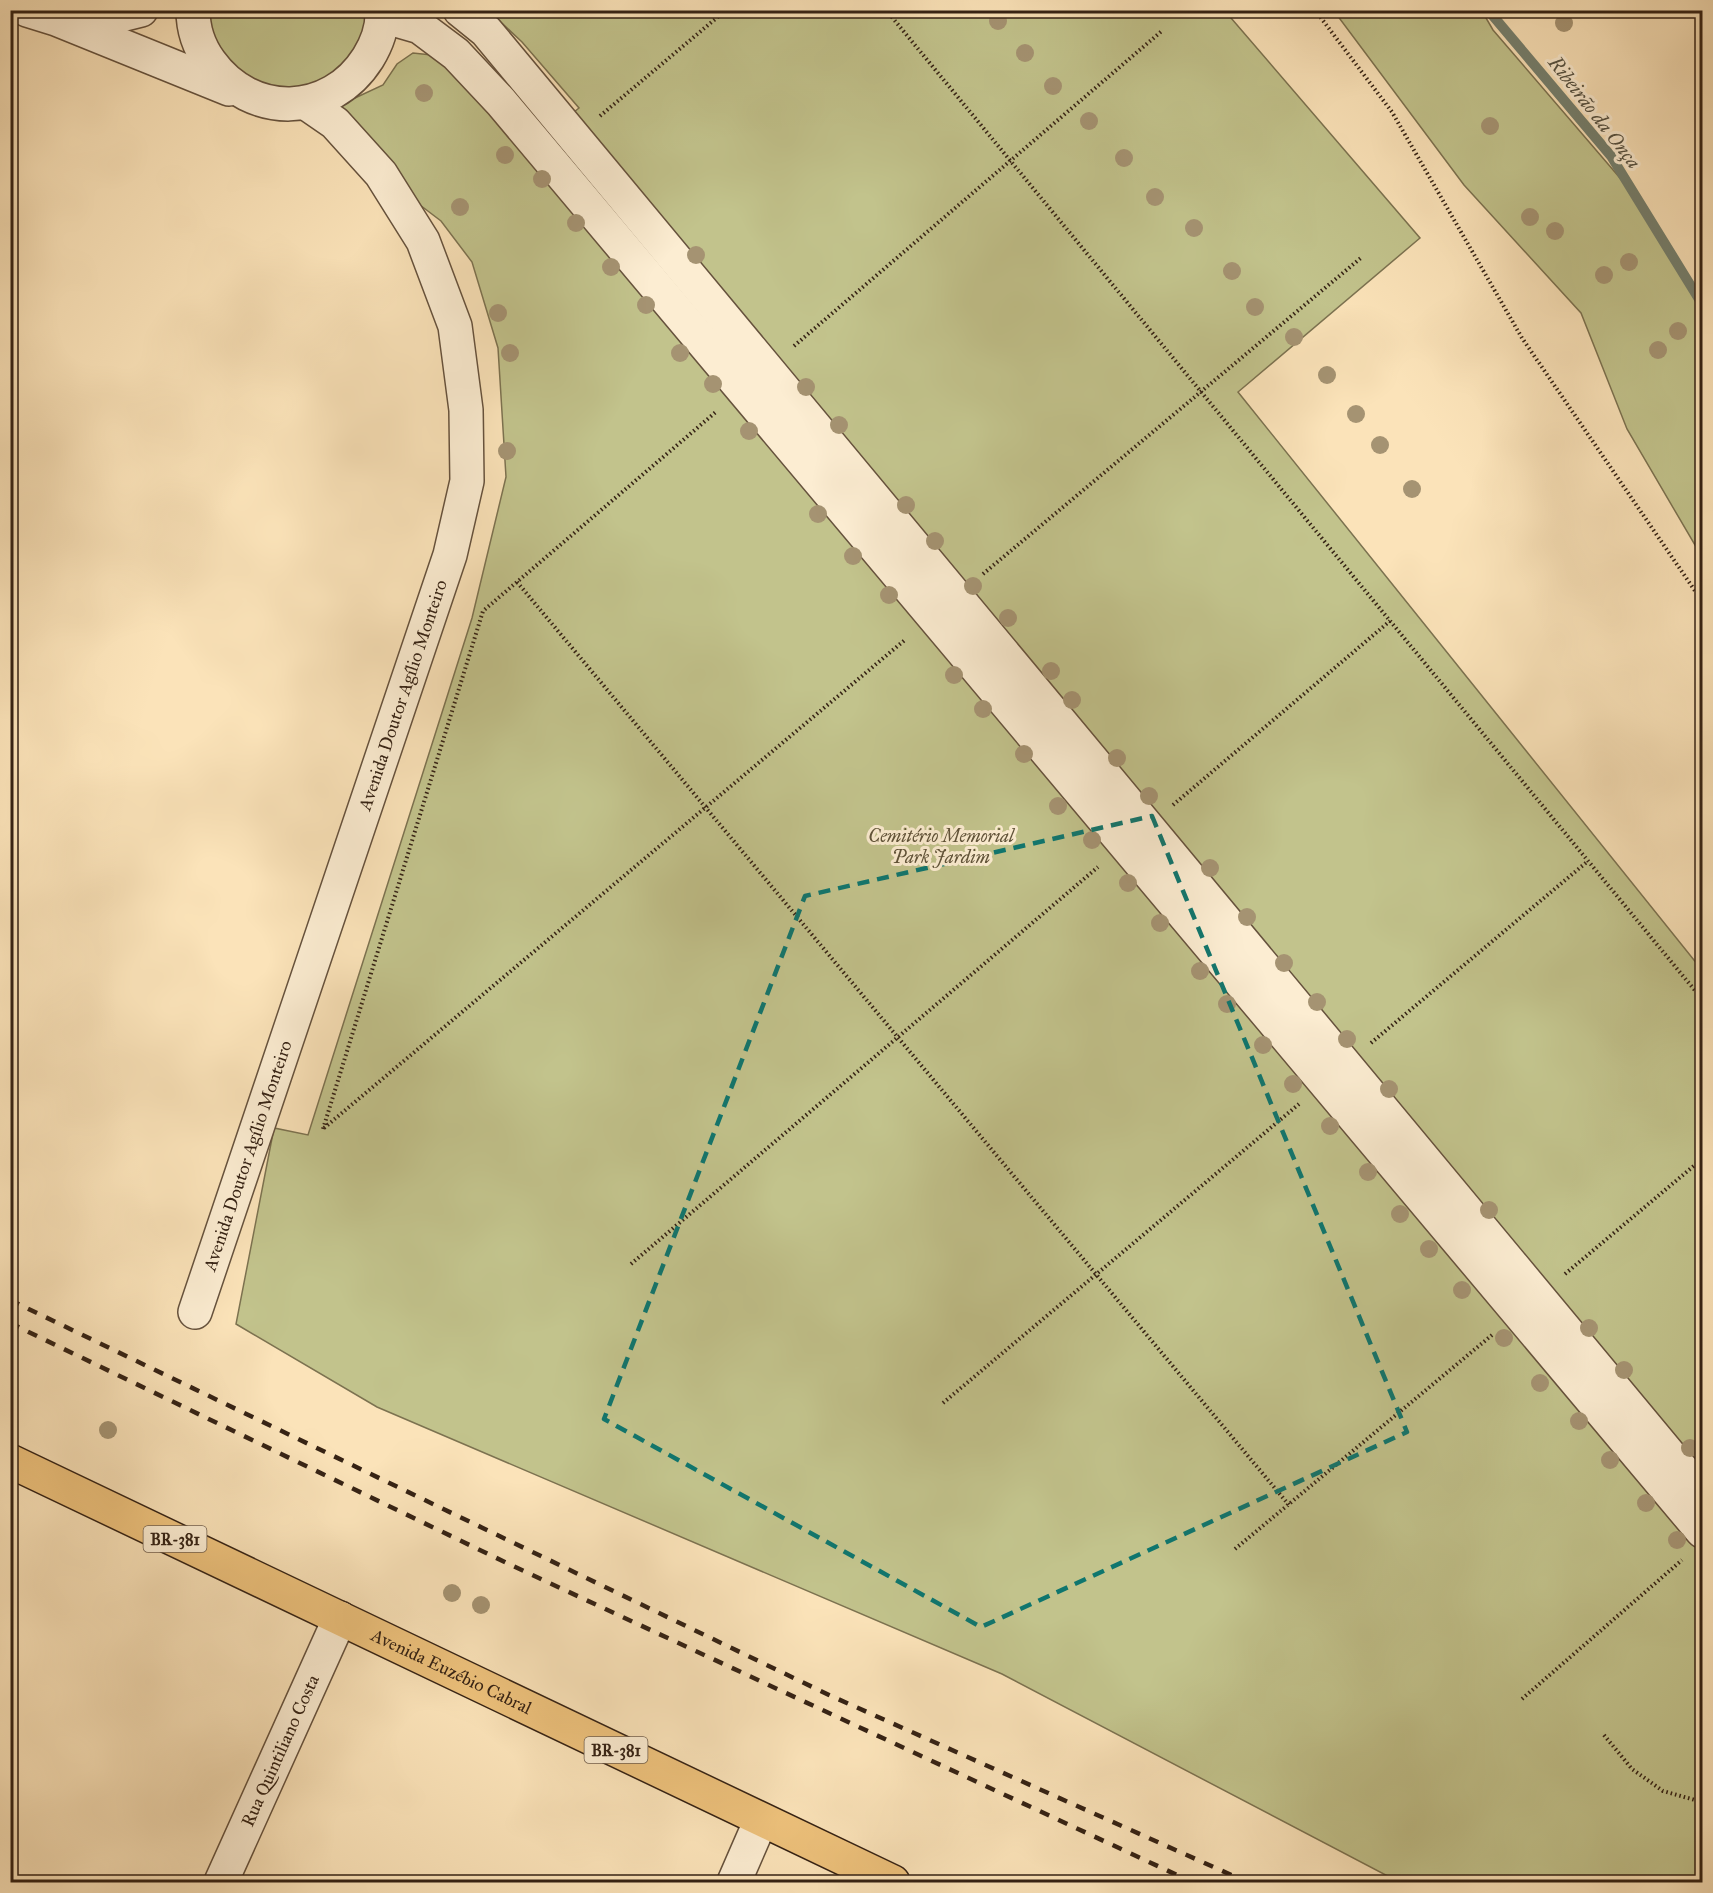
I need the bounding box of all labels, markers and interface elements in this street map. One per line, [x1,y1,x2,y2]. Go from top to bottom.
water label: Ribeirão da Onça [1543,50,1646,173]
street label: Avenida Doutor Agílio Monteiro [353,577,452,814]
park label: Cemitério Memorial Park Jardim [868,825,1016,868]
street label: Avenida Doutor Agílio Monteiro [198,1037,297,1275]
road number: BR-381 [144,1526,207,1552]
street label: Avenida Euzébio Cabral [367,1623,535,1719]
street label: Rua Quintiliano Costa [236,1671,324,1830]
road number: BR-381 [584,1737,648,1763]

